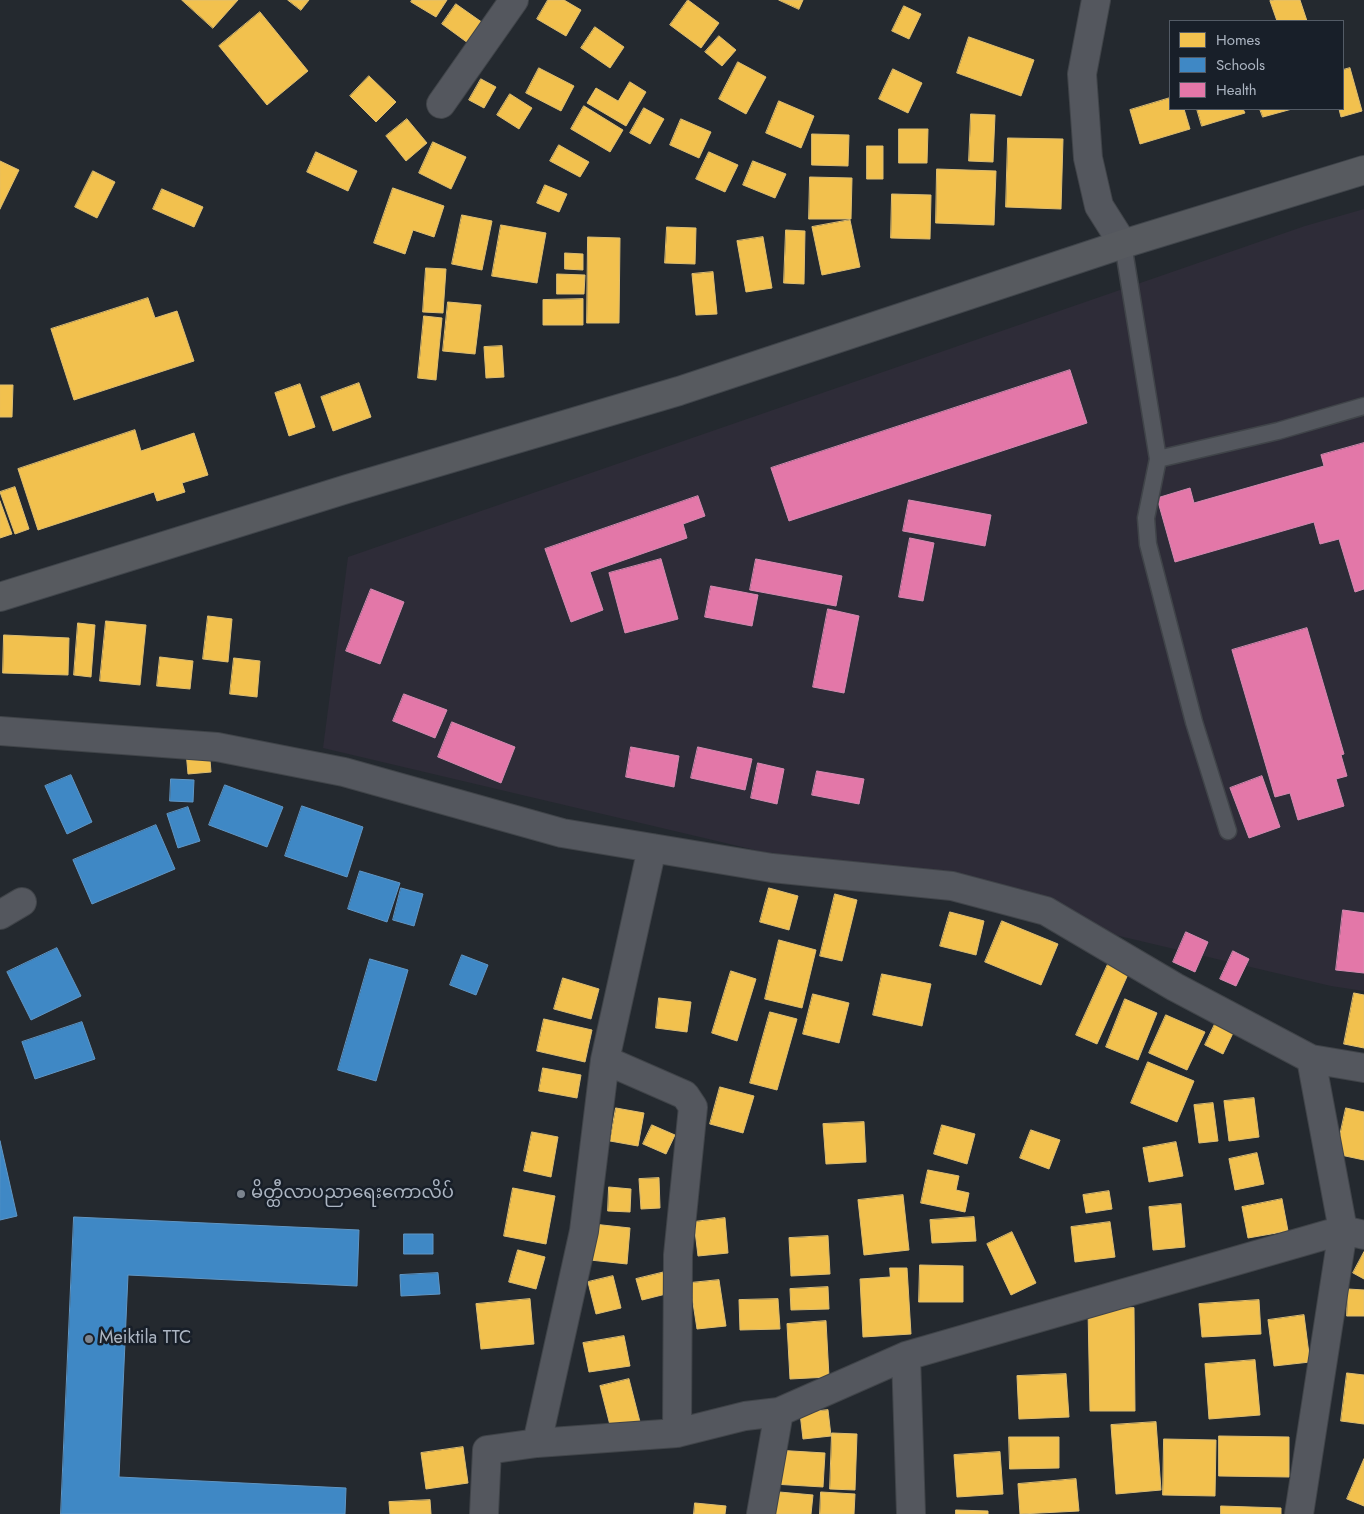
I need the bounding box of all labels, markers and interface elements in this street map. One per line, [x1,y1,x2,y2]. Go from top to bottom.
legend [1169,20,1344,110]
text: Homes [1216,29,1260,51]
text: Schools [1216,54,1265,76]
text: Health [1216,79,1257,101]
place label: မိတ္ထီလာပညာရေးကောလိပ် [251,1183,454,1205]
marker: မိတ္ထီလာပညာရေးကောလိပ် [235,1188,247,1200]
place label: Meiktila TTC [99,1328,191,1350]
marker: Meiktila TTC [83,1333,95,1345]

